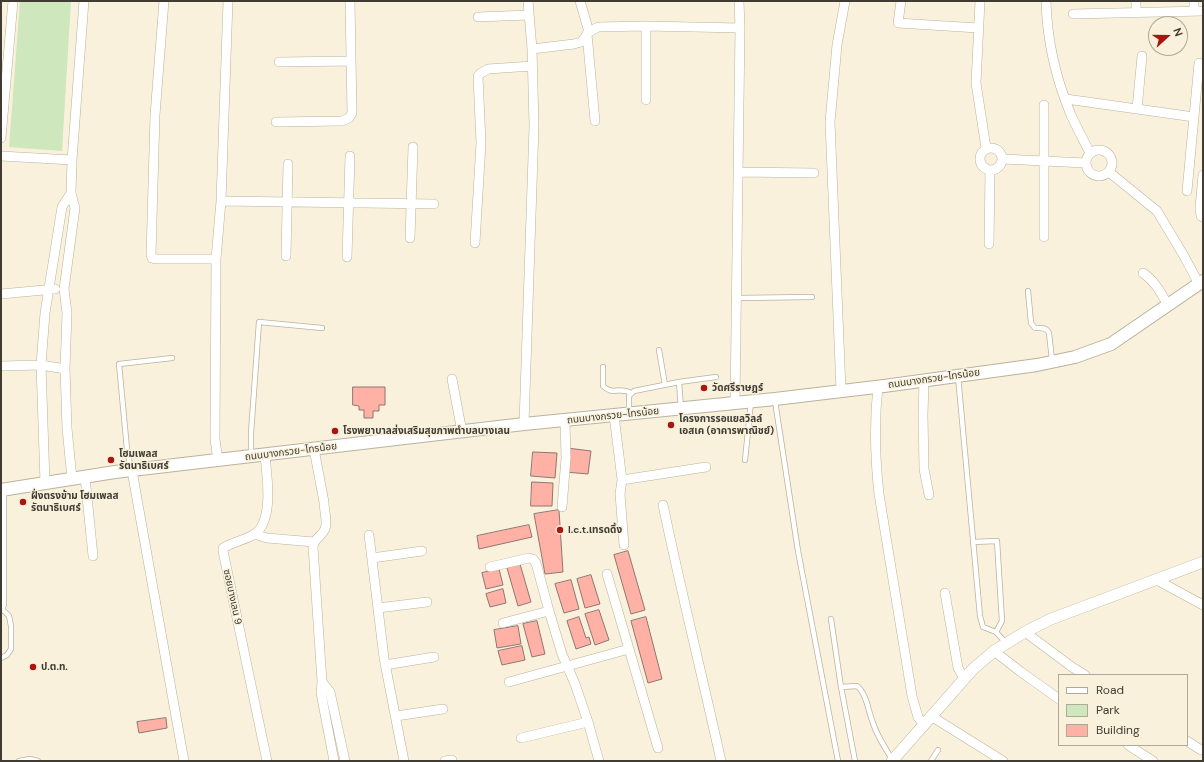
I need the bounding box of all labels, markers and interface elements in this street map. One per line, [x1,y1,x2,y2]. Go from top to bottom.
north arrow [1148,16,1188,56]
text: N [1170,26,1186,38]
street label: ถนนบางกรวย-ไทรน้อย [887,367,981,391]
place label: วัดศรีราษฎร์ [712,382,763,394]
marker: วัดศรีราษฎร์ [699,383,709,393]
street label: ถนนบางกรวย-ไทรน้อย [566,405,660,427]
place label: โครงการรอแยลวิลล์ เอสเค (อาคารพาณิชย์) [679,413,774,436]
marker: โครงการรอแยลวิลล์ เอสเค (อาคารพาณิชย์) [666,420,676,430]
place label: โรงพยาบาลส่งเสริมสุขภาพตำบลบางเลน [343,425,510,437]
marker: โรงพยาบาลส่งเสริมสุขภาพตำบลบางเลน [330,426,340,436]
street label: ถนนบางกรวย-ไทรน้อย [244,440,338,464]
place label: โฮมเพลส รัตนาธิเบศร์ [119,448,169,472]
marker: โฮมเพลส รัตนาธิเบศร์ [106,455,116,465]
place label: ฝั่งตรงข้าม โฮมเพลส รัตนาธิเบศร์ [31,490,118,514]
marker: ฝั่งตรงข้าม โฮมเพลส รัตนาธิเบศร์ [18,497,28,507]
place label: I.c.t.เทรดดิ้ง [568,524,622,536]
marker: I.c.t.เทรดดิ้ง [555,525,565,535]
street label: ซอยบางเลน 9 [220,568,244,626]
place label: ป.ต.ท. [41,661,68,673]
marker: ป.ต.ท. [28,662,38,672]
legend [1058,674,1188,746]
text: Road [1096,682,1124,698]
text: Park [1096,702,1120,718]
text: Building [1096,722,1140,738]

